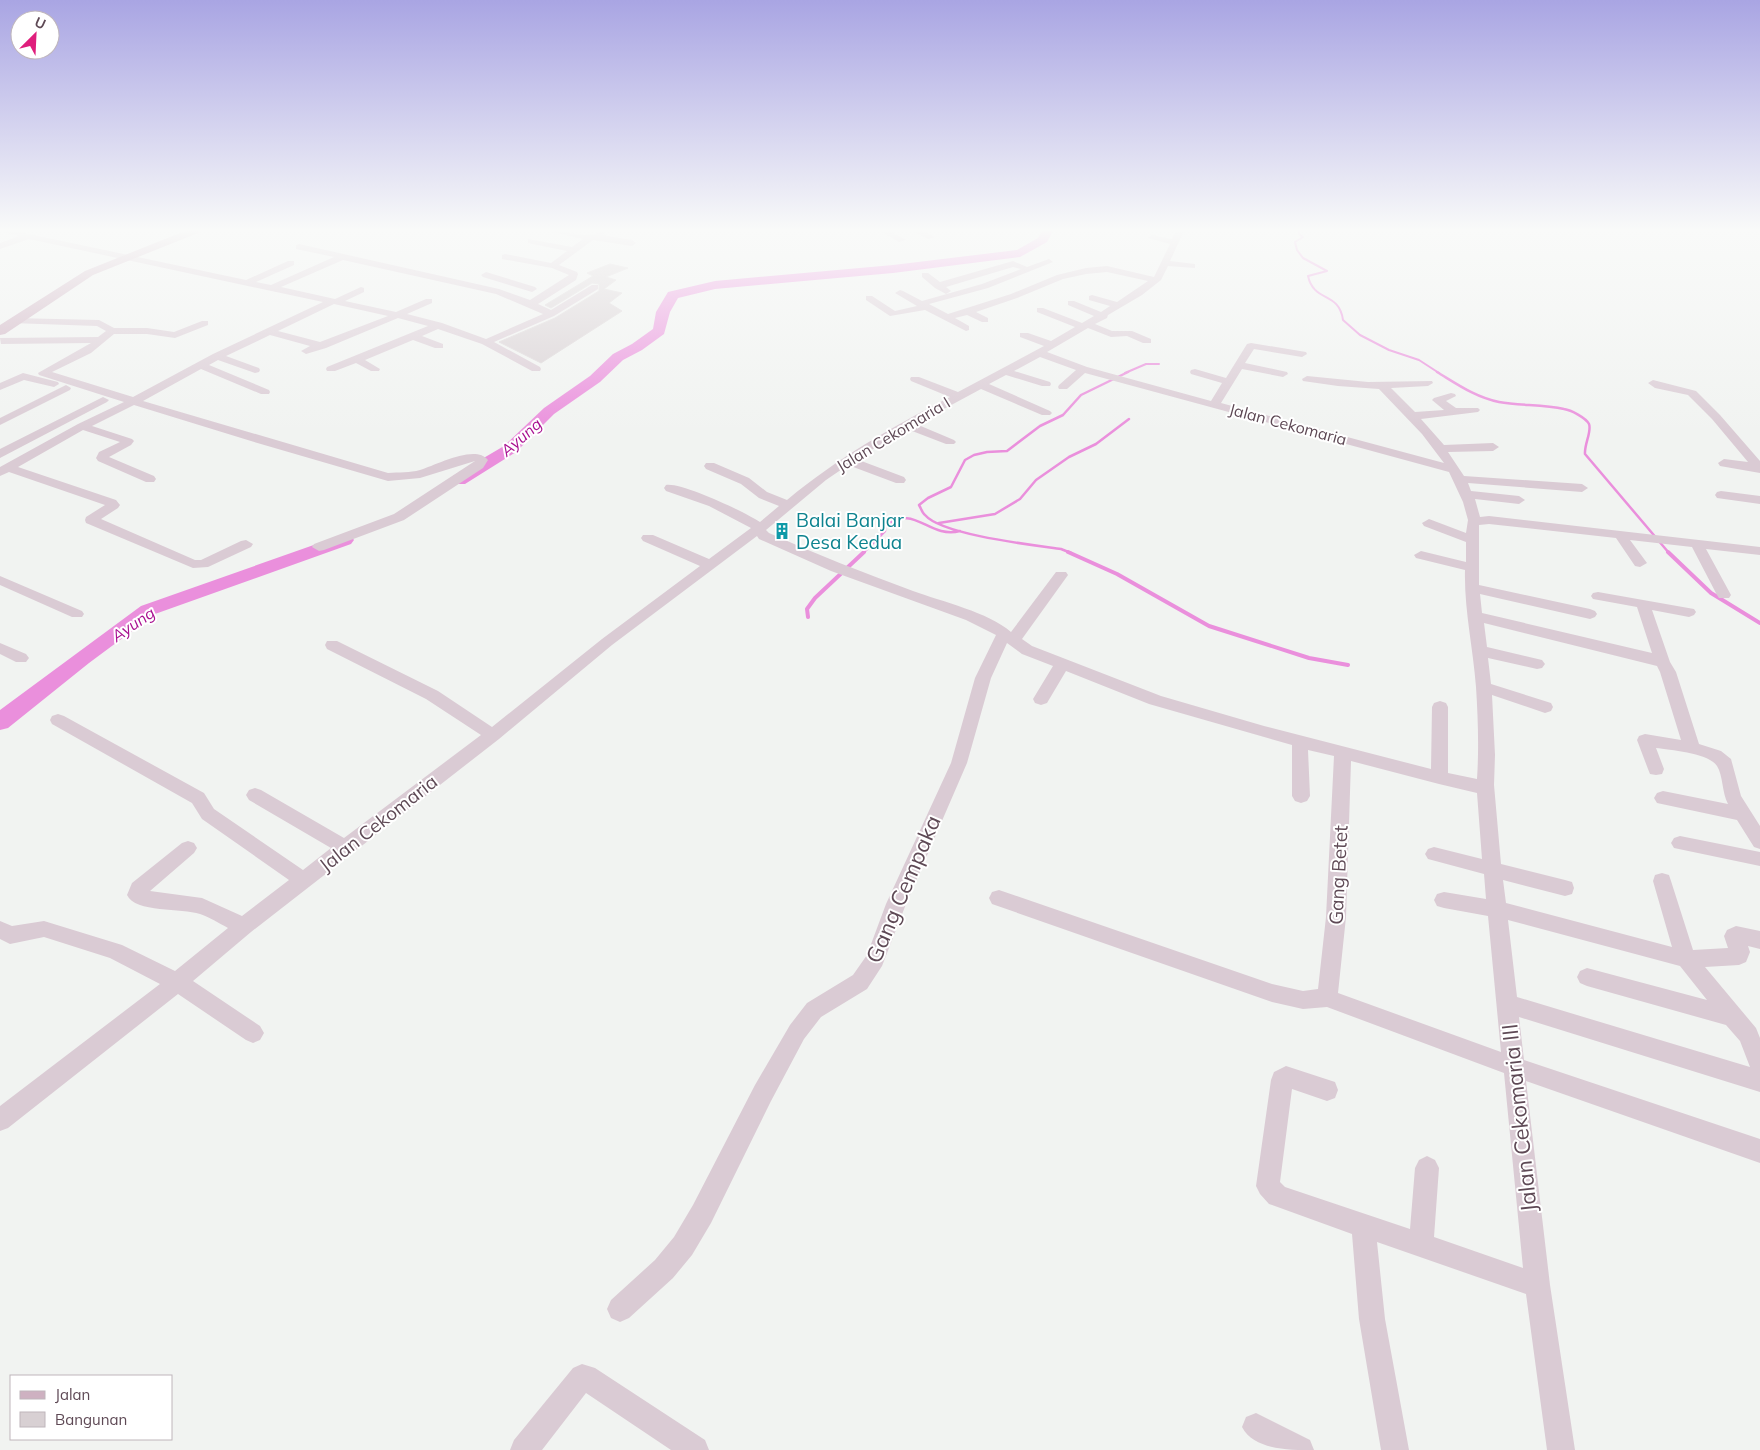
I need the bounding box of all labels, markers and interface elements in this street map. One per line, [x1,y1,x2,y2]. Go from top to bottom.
north arrow [10,10,60,60]
text: U [32,13,49,33]
street label: Jalan Cekomaria I [832,392,954,476]
street label: Jalan Cekomaria [1227,399,1349,449]
water label: Ayung [496,413,546,461]
place label: Balai Banjar Desa Kedua [796,508,904,554]
building icon: Balai Banjar Desa Kedua [772,521,792,541]
water label: Ayung [107,602,159,646]
street label: Jalan Cekomaria [314,769,442,877]
street label: Gang Cempaka [859,811,947,967]
street label: Gang Betet [1323,824,1353,925]
street label: Jalan Cekomaria III [1495,1022,1543,1214]
legend [10,1375,172,1440]
text: Jalan [55,1385,90,1404]
text: Bangunan [55,1410,127,1429]

